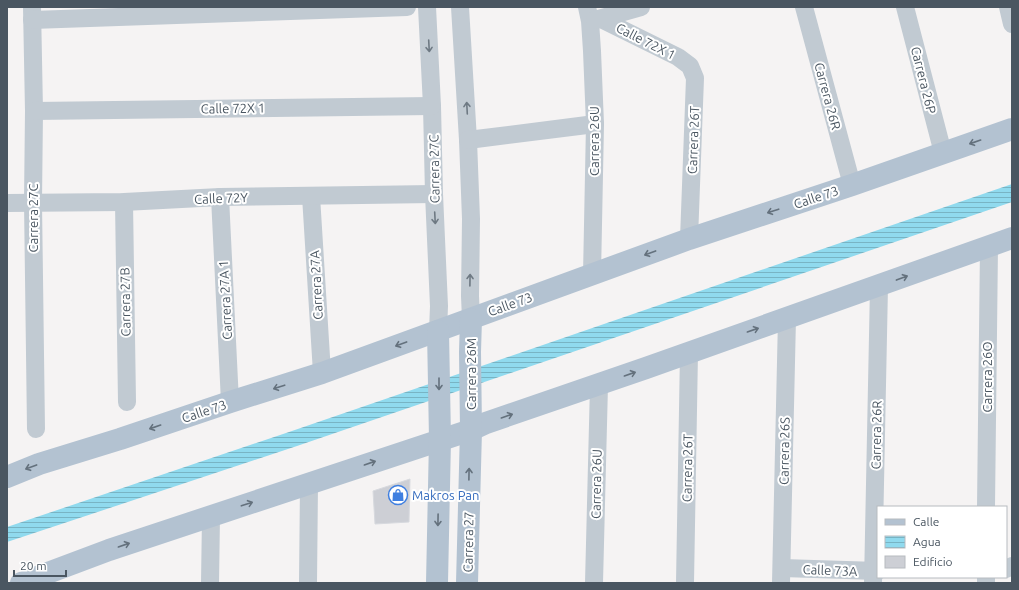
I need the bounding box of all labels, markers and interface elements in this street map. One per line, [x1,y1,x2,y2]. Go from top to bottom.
street label: Calle 72X 1 [614,20,678,62]
one-way arrow [426,39,433,52]
street label: Carrera 26P [909,45,939,115]
street label: Carrera 26R [812,61,844,131]
street label: Calle 72X 1 [201,100,265,116]
one-way arrow [463,102,470,115]
street label: Carrera 26U [587,106,601,176]
street label: Carrera 26T [685,106,701,174]
street label: Carrera 27C [426,134,442,204]
one-way arrow [970,138,982,146]
street label: Calle 73 [792,183,840,211]
street label: Carrera 27C [26,184,40,252]
street label: Calle 72Y [194,190,249,206]
one-way arrow [766,208,779,215]
one-way arrow [431,211,439,224]
street label: Carrera 27A [307,249,325,320]
one-way arrow [644,250,656,258]
street label: Carrera 27A 1 [216,260,234,340]
street label: Carrera 27B [117,267,133,337]
one-way arrow [895,273,907,281]
one-way arrow [466,274,474,287]
street label: Calle 73 [486,290,534,318]
one-way arrow [746,326,758,334]
street label: Carrera 26M [464,338,478,410]
one-way arrow [396,341,408,349]
street label: Carrera 26O [980,341,994,413]
one-way arrow [624,370,637,377]
one-way arrow [435,377,443,390]
one-way arrow [272,384,285,391]
street label: Calle 73 [180,397,228,425]
street label: Carrera 26R [868,400,884,470]
one-way arrow [501,412,514,419]
street label: Carrera 26S [776,417,792,485]
one-way arrow [150,424,162,432]
street label: Carrera 26T [679,434,695,502]
street label: Carrera 26U [588,449,604,519]
one-way arrow [364,459,377,466]
one-way arrow [26,464,38,472]
one-way arrow [466,468,473,481]
shop icon: Makros Pan [387,484,409,506]
place label: Makros Pan [412,488,479,502]
one-way arrow [241,500,253,508]
legend [877,506,1007,578]
street label: Carrera 27 [460,511,476,573]
one-way arrow [434,513,442,526]
text: Calle [913,515,939,528]
text: Agua [913,535,941,548]
one-way arrow [117,541,129,549]
scale bar [14,552,66,578]
text: Edificio [913,555,953,568]
text: 20 m [20,559,47,572]
street label: Calle 73A [802,562,858,578]

